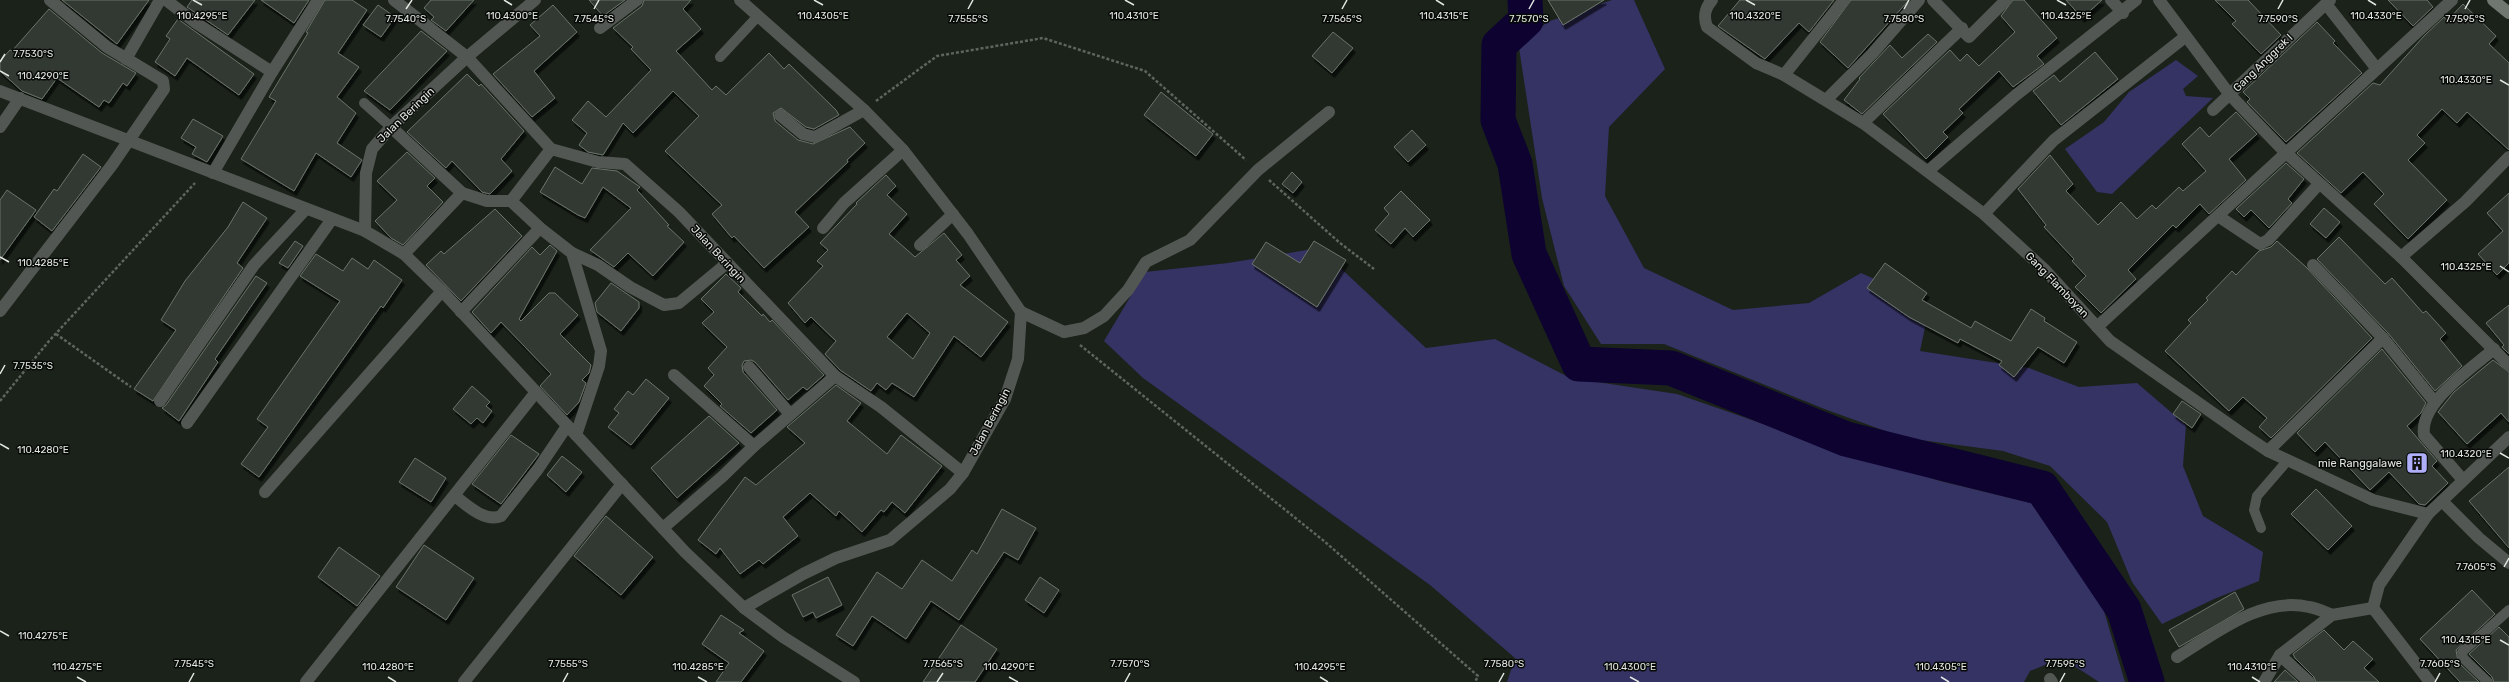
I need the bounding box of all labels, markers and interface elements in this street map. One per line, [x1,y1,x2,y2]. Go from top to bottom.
text: 110.4295°E [176,10,228,22]
text: 110.4300°E [486,10,538,22]
text: 110.4305°E [797,10,849,22]
text: 110.4310°E [1109,10,1159,22]
text: 110.4315°E [1419,10,1469,22]
text: 110.4320°E [1729,10,1781,22]
text: 110.4325°E [2040,10,2092,22]
text: 110.4330°E [2350,10,2402,22]
text: 7.7540°S [386,13,426,25]
text: 7.7545°S [574,13,614,25]
text: 7.7555°S [948,13,988,25]
text: 7.7565°S [1322,13,1362,25]
text: 7.7570°S [1509,13,1549,25]
text: 7.7580°S [1884,13,1924,25]
text: 7.7590°S [2258,13,2298,25]
text: 7.7595°S [2445,13,2485,25]
street label: Gang Anggrek I [2230,31,2296,95]
text: 7.7530°S [13,48,53,60]
text: 110.4290°E [17,70,69,82]
text: 110.4330°E [2440,74,2492,86]
street label: Jalan Beringin [375,85,437,145]
street label: Jalan Beringin [688,222,748,286]
street label: Gang Flamboyan [2023,250,2091,320]
text: 110.4285°E [17,257,69,269]
text: 110.4325°E [2440,261,2492,273]
text: 7.7535°S [13,360,53,372]
street label: Jalan Beringin [967,386,1013,458]
text: 110.4280°E [17,444,69,456]
text: 110.4320°E [2440,448,2492,460]
building icon: mie Ranggalawe [2404,450,2430,476]
place label: mie Ranggalawe [2318,457,2402,470]
text: 7.7605°S [2456,561,2496,573]
text: 110.4275°E [18,630,68,642]
text: 110.4315°E [2441,634,2491,646]
text: 7.7545°S [174,658,214,670]
text: 7.7555°S [548,658,588,670]
text: 7.7565°S [923,658,963,670]
text: 7.7570°S [1110,658,1150,670]
text: 7.7580°S [1484,658,1524,670]
text: 7.7595°S [2045,658,2085,670]
text: 7.7605°S [2420,658,2460,670]
text: 110.4275°E [52,661,102,673]
text: 110.4280°E [362,661,414,673]
text: 110.4285°E [672,661,724,673]
text: 110.4290°E [983,661,1035,673]
text: 110.4295°E [1294,661,1346,673]
text: 110.4300°E [1604,661,1656,673]
text: 110.4305°E [1915,661,1967,673]
text: 110.4310°E [2227,661,2277,673]

